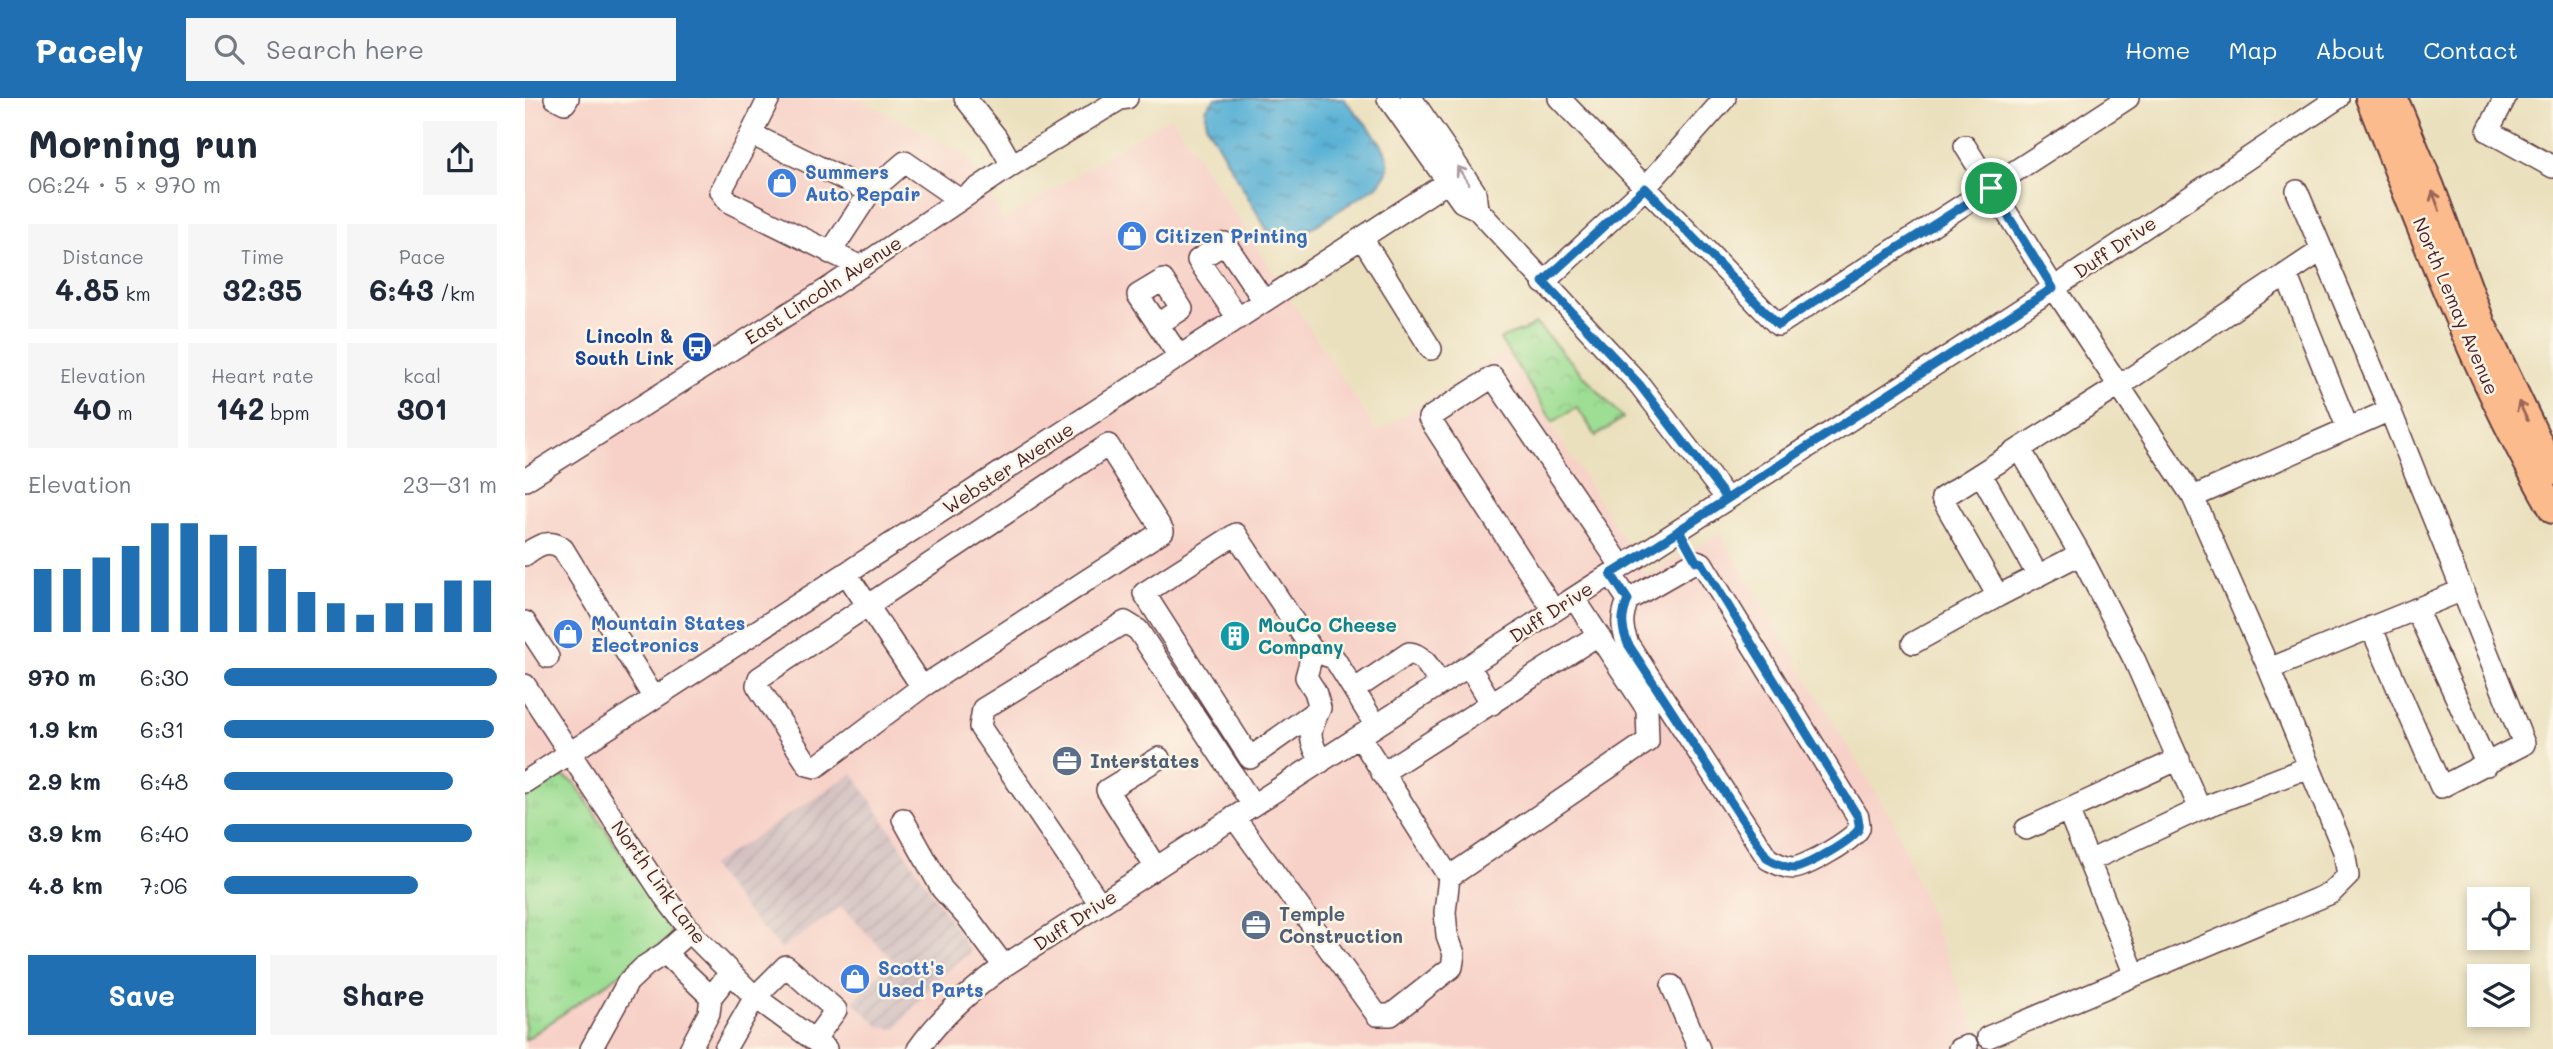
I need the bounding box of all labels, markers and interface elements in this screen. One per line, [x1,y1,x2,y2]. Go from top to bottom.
search box [186,18,676,81]
text: Pacely [35,28,144,71]
icon: search [210,30,248,68]
text: Search here [266,32,424,66]
text: Home [2125,34,2190,65]
text: Map [2228,34,2277,65]
text: About [2315,34,2385,65]
text: Contact [2423,34,2518,65]
text: Morning run [28,118,258,168]
button: share [423,121,497,195]
pin [1961,158,2021,218]
place label: Summers Auto Repair [805,159,920,206]
shop icon: Summers Auto Repair [765,166,799,200]
one-way arrow [1456,166,1471,185]
text: 06:24 · 5 × 970 m [28,169,221,199]
icon: arrive [1972,169,2010,207]
one-way arrow [2429,190,2441,212]
street label: Duff Drive [2069,210,2161,283]
street label: North Lemay Avenue [2408,213,2505,398]
shop icon: Citizen Printing [1115,219,1149,253]
place label: Citizen Printing [1155,223,1307,248]
street label: East Lincoln Avenue [739,229,906,350]
text: Distance [62,244,144,269]
text: Time [241,244,284,269]
text: Pace [399,244,445,269]
text: 4.85 [55,269,119,309]
text: 32:35 [223,269,302,309]
text: 6:43 [369,269,434,309]
text: km [119,281,151,306]
text: /km [434,281,475,306]
place label: Lincoln & South Link [575,323,674,370]
bus stop icon: Lincoln & South Link [680,330,714,364]
text: Elevation [60,363,145,388]
text: Heart rate [211,363,314,388]
text: kcal [403,363,441,388]
text: 40 [73,388,111,428]
text: 142 [215,388,265,428]
text: 301 [397,388,447,428]
text: m [111,400,133,425]
text: bpm [265,400,310,425]
one-way arrow [2516,401,2529,422]
street label: Webster Avenue [937,416,1078,519]
text: Elevation [28,469,131,499]
text: 23–31 m [402,469,497,499]
street label: Duff Drive [1504,575,1597,648]
place label: Mountain States Electronics [591,610,745,657]
place label: MouCo Cheese Company [1258,612,1397,659]
shop icon: Mountain States Electronics [551,617,585,651]
building icon: MouCo Cheese Company [1218,619,1252,653]
text: 970 m [28,662,96,692]
text: 6:30 [140,662,189,692]
text: 1.9 km [28,714,98,744]
text: 6:31 [140,714,185,744]
office icon: Interstates [1050,744,1084,778]
place label: Interstates [1090,748,1199,773]
text: 2.9 km [28,766,101,796]
text: 6:48 [140,766,188,796]
street label: North Link Lane [606,815,713,948]
text: 3.9 km [28,818,102,848]
text: 6:40 [140,818,189,848]
text: 4.8 km [28,870,103,900]
text: 7:06 [140,870,188,900]
street label: Duff Drive [1028,883,1121,956]
map controls [2467,887,2530,1027]
button: locate [2467,887,2530,950]
place label: Temple Construction [1279,901,1403,948]
office icon: Temple Construction [1239,908,1273,942]
button: Save [28,955,256,1035]
button: Share [270,955,497,1035]
place label: Scott's Used Parts [878,955,984,1002]
shop icon: Scott's Used Parts [838,962,872,996]
button: layers [2467,964,2530,1027]

